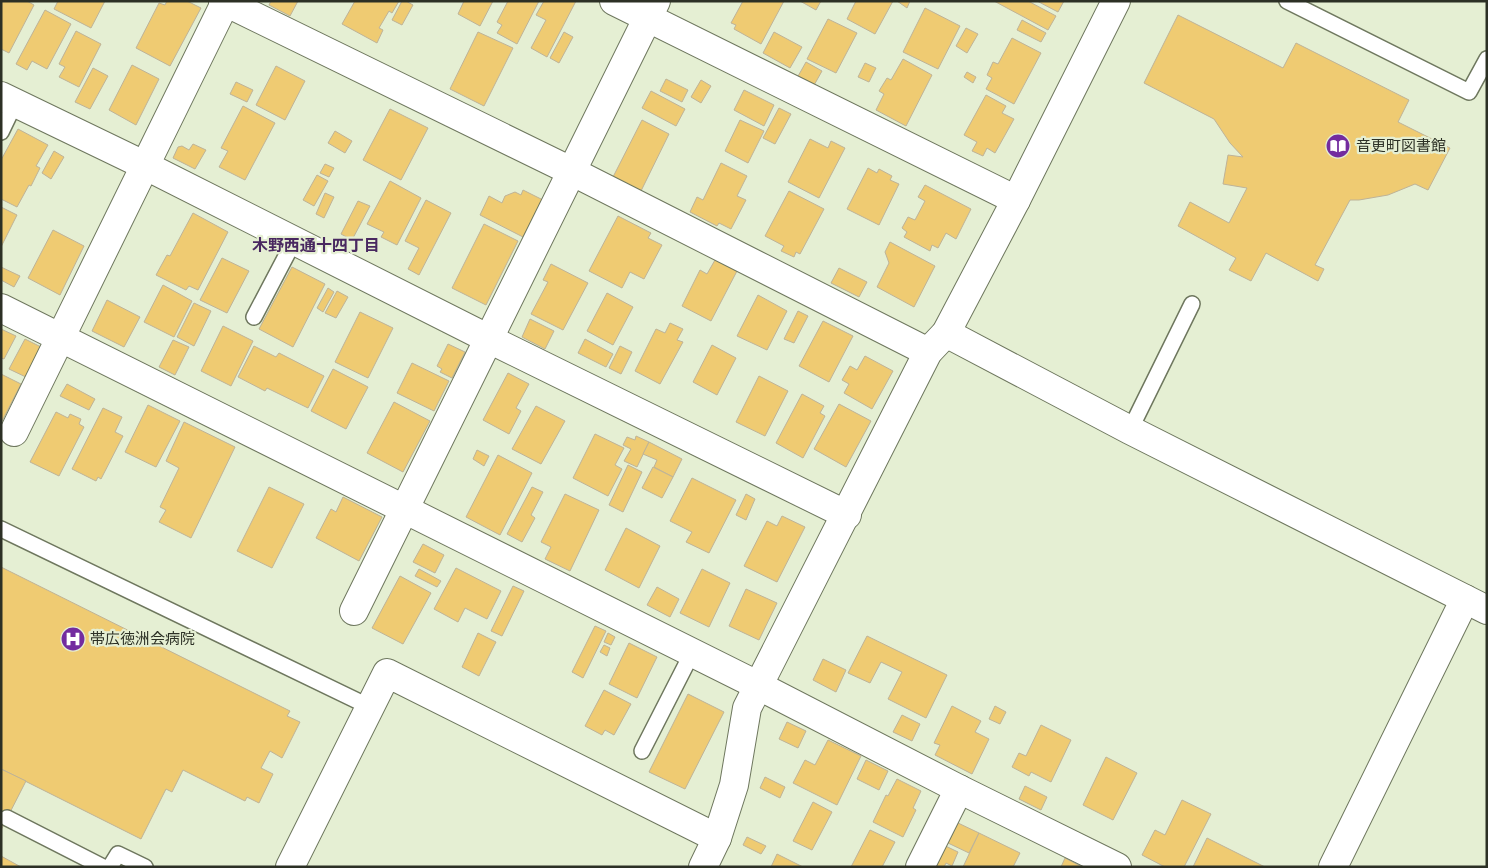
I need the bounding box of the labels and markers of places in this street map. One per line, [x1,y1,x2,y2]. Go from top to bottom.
library icon: 音更町図書館 [1325,133,1351,159]
place label: 音更町図書館 [1356,137,1446,155]
hospital icon: 帯広徳洲会病院 [60,626,86,652]
place label: 帯広徳洲会病院 [90,630,195,648]

